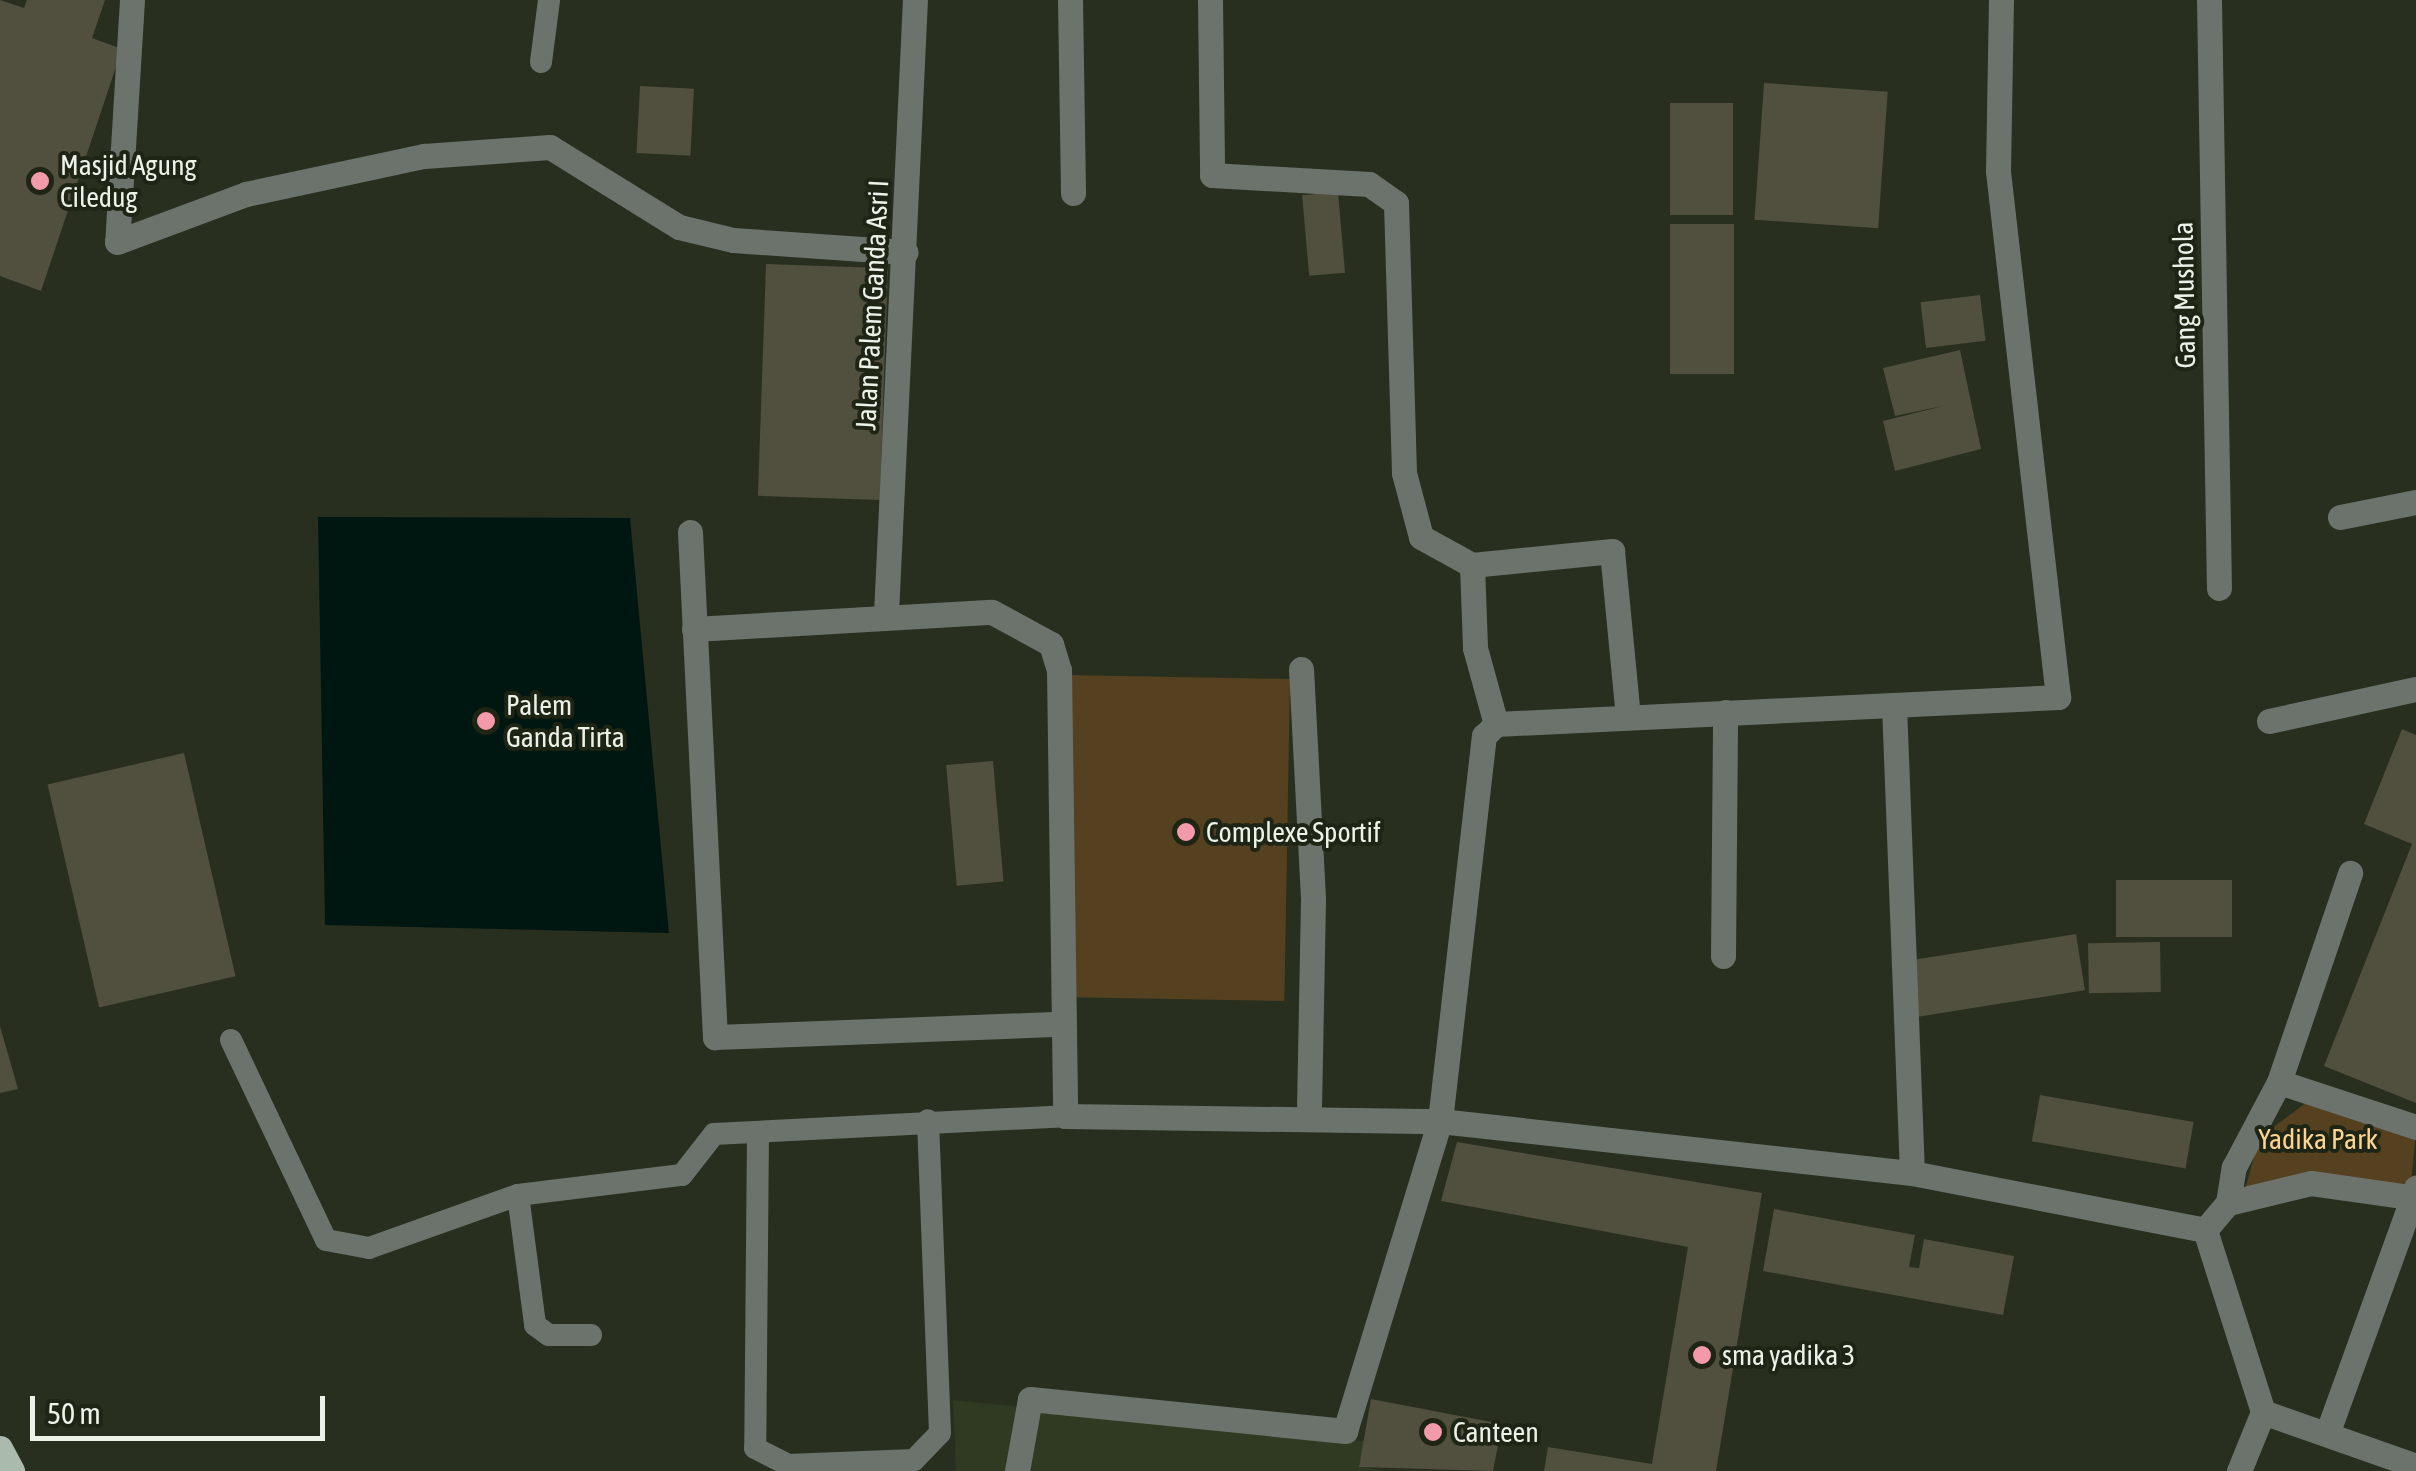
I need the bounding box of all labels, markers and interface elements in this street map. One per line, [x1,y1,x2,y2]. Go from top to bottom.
place label: Masjid Agung Ciledug [60,148,197,214]
marker: Masjid Agung Ciledug [29,170,51,192]
street label: Jalan Palem Ganda Asri I [849,179,895,431]
street label: Gang Mushola [2166,221,2202,369]
place label: Palem Ganda Tirta [506,688,625,754]
marker: Palem Ganda Tirta [475,710,497,732]
place label: Complexe Sportif [1206,815,1381,849]
marker: Complexe Sportif [1175,821,1197,843]
park label: Yadika Park [2258,1122,2378,1156]
place label: sma yadika 3 [1722,1338,1855,1372]
marker: sma yadika 3 [1691,1344,1713,1366]
scale bar [35,1376,330,1438]
text: 50 m [47,1396,101,1430]
place label: Canteen [1453,1415,1539,1449]
marker: Canteen [1422,1421,1444,1443]

